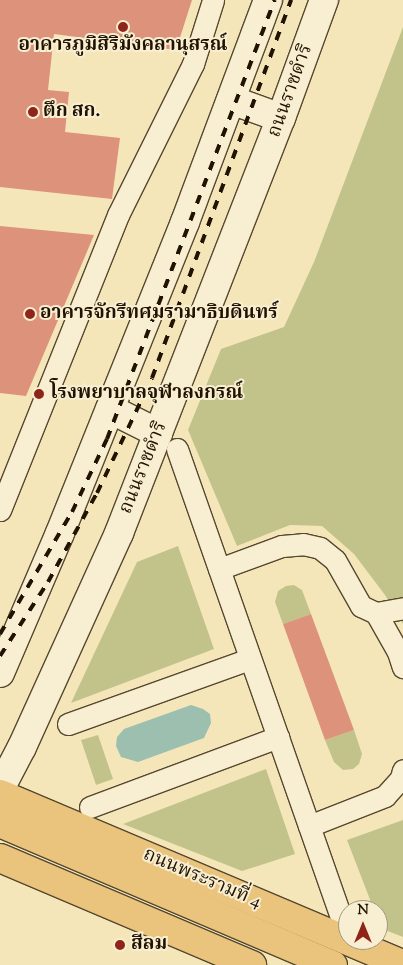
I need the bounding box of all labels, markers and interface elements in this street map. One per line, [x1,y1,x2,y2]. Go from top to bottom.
marker: อาคารภูมิสิริมังคลานุสรณ์ [117,21,129,33]
place label: อาคารภูมิสิริมังคลานุสรณ์ [19,35,227,57]
street label: ถนนราชดำริ [264,41,318,141]
place label: ตึก สก. [43,101,100,123]
marker: ตึก สก. [27,106,39,118]
place label: อาคารจักรีทศมรามาธิบดินทร์ [40,303,278,325]
marker: อาคารจักรีทศมรามาธิบดินทร์ [24,308,36,320]
place label: โรงพยาบาลจุฬาลงกรณ์ [50,383,243,405]
marker: โรงพยาบาลจุฬาลงกรณ์ [32,387,46,401]
street label: ถนนราชดำริ [115,419,173,517]
street label: ถนนพระรามที่ 4 [139,844,265,914]
north arrow [338,900,388,950]
text: N [357,901,369,921]
place label: สีลม [131,934,167,956]
marker: สีลม [113,938,127,952]

